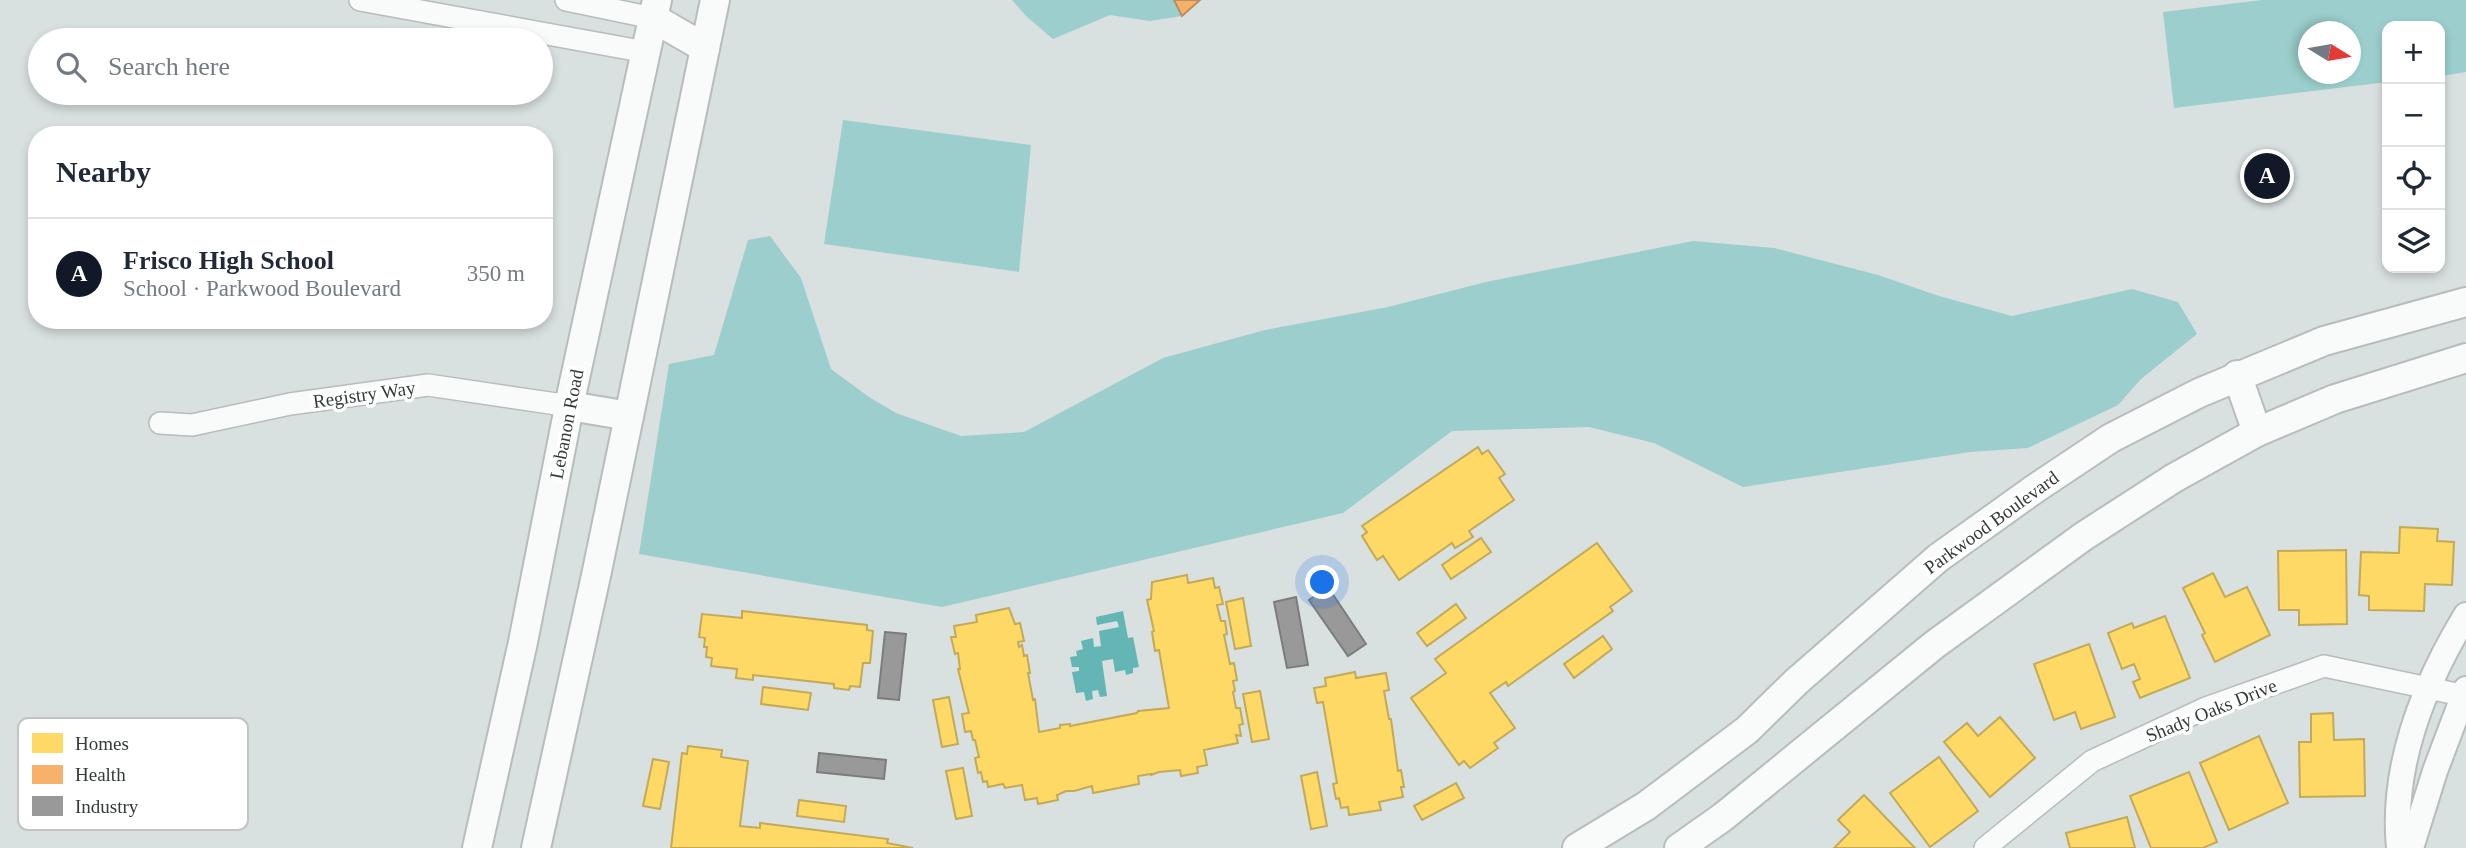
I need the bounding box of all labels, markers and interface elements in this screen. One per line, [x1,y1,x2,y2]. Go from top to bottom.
north arrow [2298,21,2361,84]
map controls [2382,21,2445,273]
button: + [2382,21,2445,84]
search box [28,28,553,105]
icon: search [52,48,90,86]
text: Search here [108,52,230,81]
button: − [2382,84,2445,147]
button: locate [2382,147,2445,210]
pin: A [2244,150,2290,202]
text: Nearby [56,155,151,188]
button: layers [2382,210,2445,273]
text: Frisco High School [123,246,334,275]
text: A [71,261,87,286]
text: 350 m [467,261,525,286]
text: School · Parkwood Boulevard [123,276,401,301]
street label: Lebanon Road [546,367,588,481]
street label: Registry Way [312,377,417,412]
street label: Parkwood Boulevard [1920,466,2063,578]
your location [1305,565,1339,599]
street label: Shady Oaks Drive [2143,675,2280,746]
legend [18,718,248,830]
text: Homes [75,733,129,754]
text: Health [75,764,126,785]
text: Industry [75,796,139,817]

